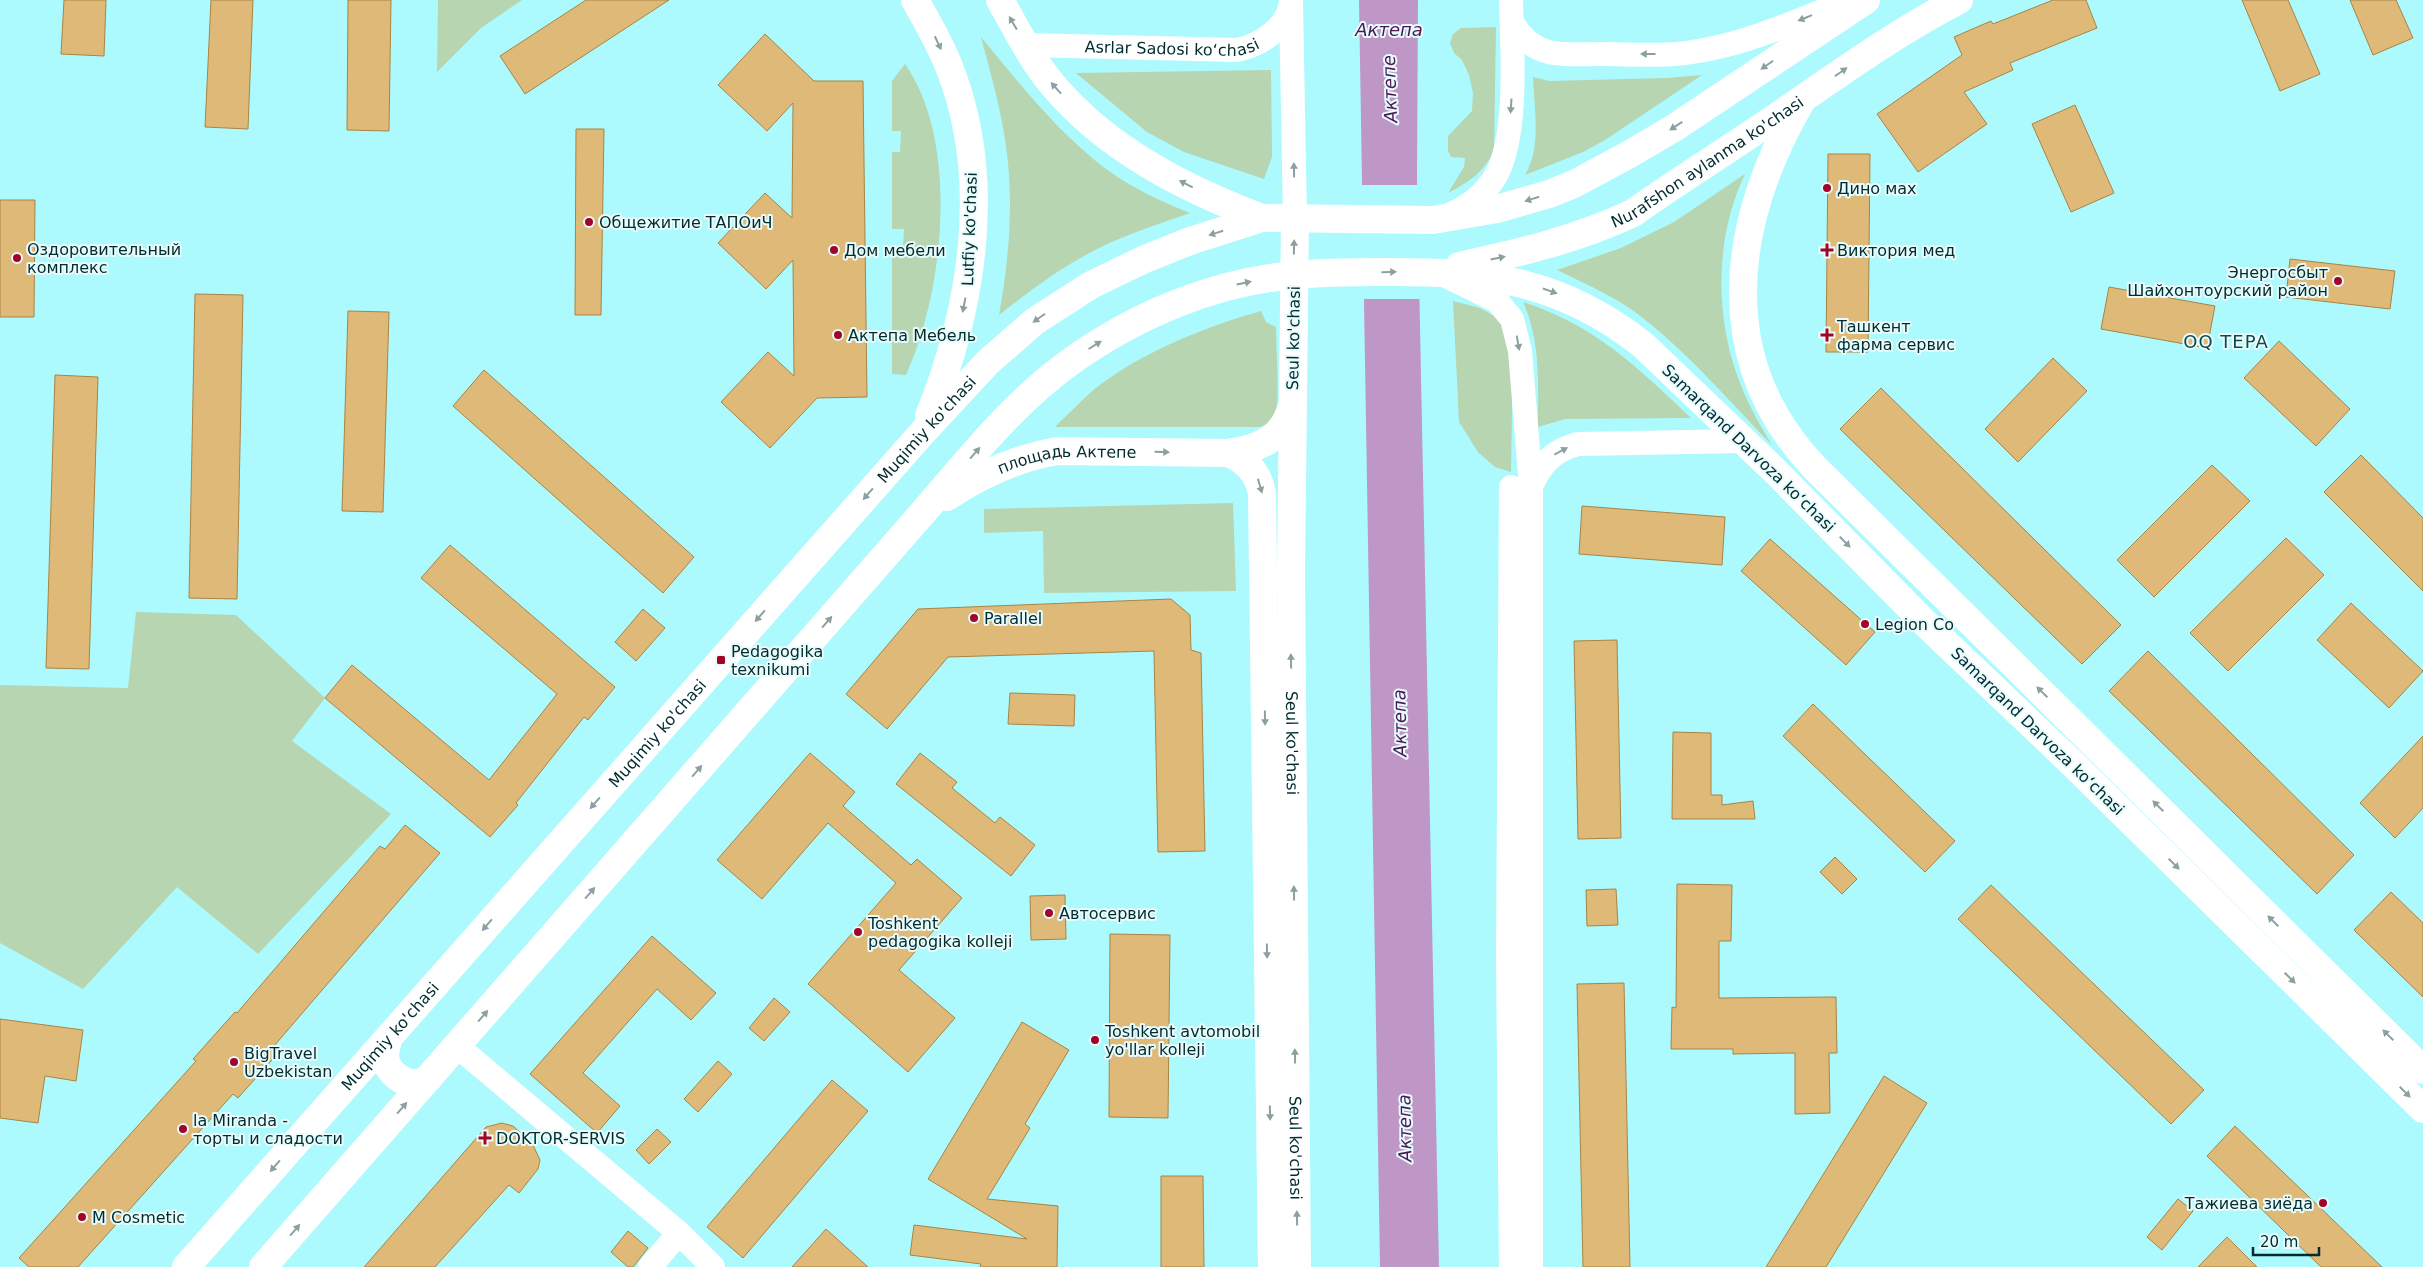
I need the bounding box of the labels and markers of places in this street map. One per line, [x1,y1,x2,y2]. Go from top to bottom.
place label: Дино мах [1837,179,1917,198]
marker: Дино мах [1821,182,1833,194]
place label: Общежитие ТАПОиЧ [599,213,773,232]
marker: Общежитие ТАПОиЧ [583,216,595,228]
place label: Оздоровительный комплекс [27,240,181,277]
place label: Дом мебели [844,241,946,260]
place label: Виктория мед [1837,241,1955,260]
marker: Дом мебели [828,244,840,256]
marker: Виктория мед [1821,244,1833,256]
marker: Оздоровительный комплекс [11,252,23,264]
place label: Энергосбыт Шайхонтоурский район [2127,263,2328,300]
marker: Энергосбыт Шайхонтоурский район [2332,275,2344,287]
place label: Ташкент фарма сервис [1836,317,1955,354]
place label: Актепа Мебель [848,326,976,345]
marker: Актепа Мебель [832,329,844,341]
marker: Ташкент фарма сервис [1821,329,1833,341]
place label: Parallel [984,609,1042,628]
marker: Parallel [968,612,980,624]
place label: Legion Co [1875,615,1954,634]
marker: Legion Co [1859,618,1871,630]
place label: Pedagogika texnikumi [731,642,823,679]
marker: Pedagogika texnikumi [715,654,727,666]
place label: Автосервис [1059,904,1156,923]
marker: Автосервис [1043,907,1055,919]
place label: Toshkent pedagogika kolleji [867,914,1013,951]
marker: Toshkent pedagogika kolleji [852,926,864,938]
place label: Toshkent avtomobil yo'llar kolleji [1104,1022,1260,1059]
marker: Toshkent avtomobil yo'llar kolleji [1089,1034,1101,1046]
place label: BigTravel Uzbekistan [244,1044,332,1081]
marker: BigTravel Uzbekistan [228,1056,240,1068]
place label: la Miranda - торты и сладости [193,1111,343,1148]
marker: la Miranda - торты и сладости [177,1123,189,1135]
place label: DOKTOR-SERVIS [496,1129,625,1148]
marker: DOKTOR-SERVIS [478,1131,492,1145]
place label: Тажиева зиёда [2184,1194,2313,1213]
marker: Тажиева зиёда [2317,1197,2329,1209]
place label: M Cosmetic [92,1208,185,1227]
marker: M Cosmetic [76,1211,88,1223]

